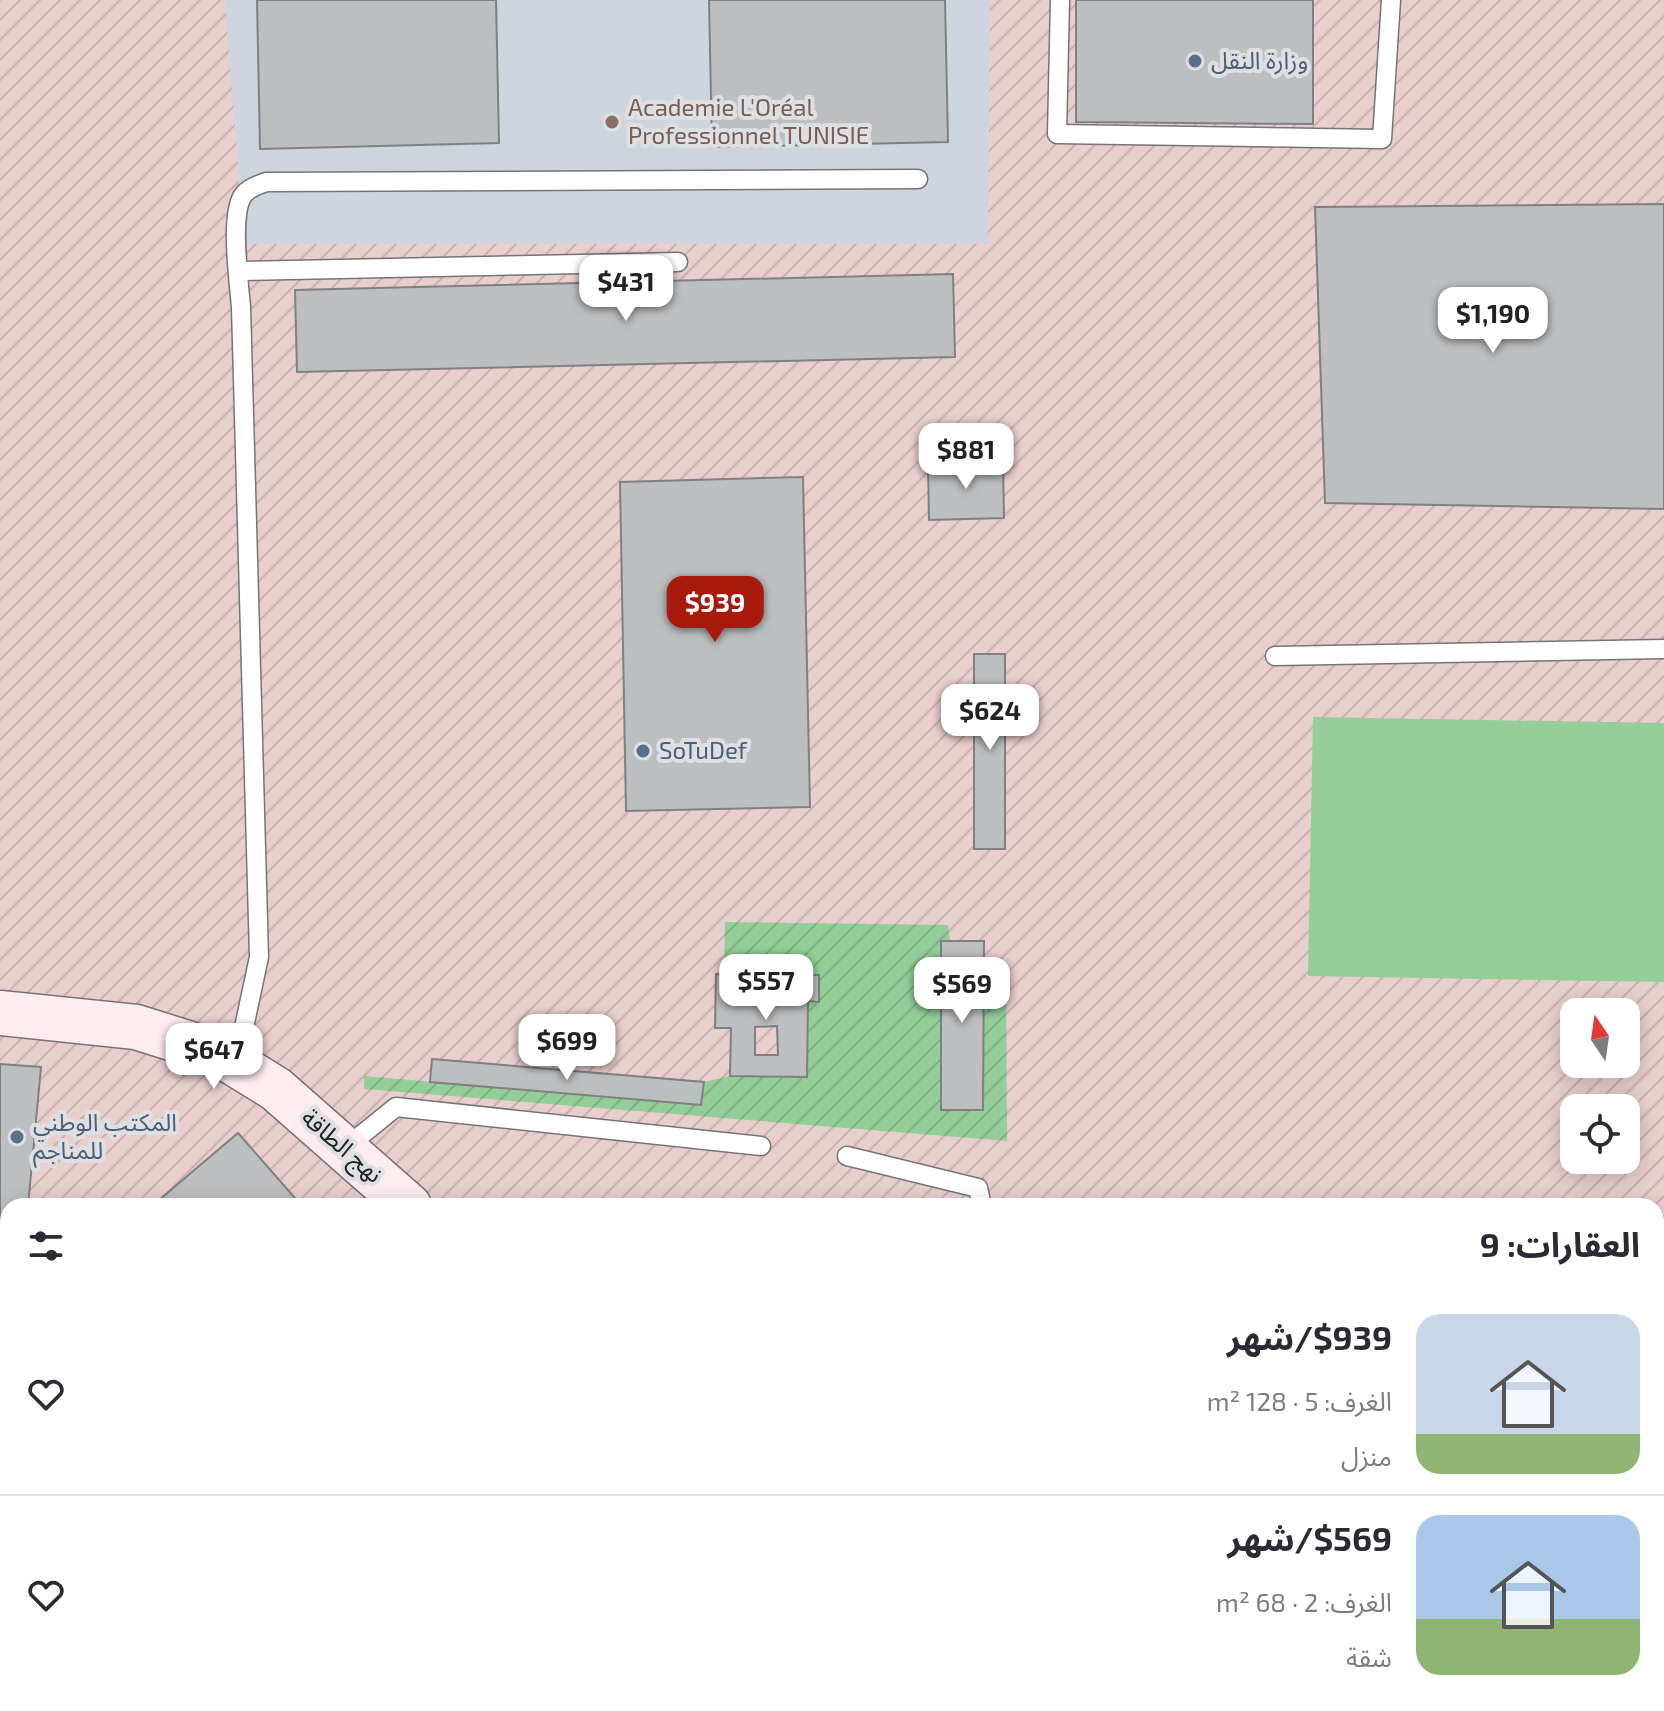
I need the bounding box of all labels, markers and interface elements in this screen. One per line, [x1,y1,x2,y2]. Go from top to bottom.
place label: وزارة النقل [1211,45,1308,75]
marker: وزارة النقل [1186,52,1204,70]
place label: Academie L'Oréal Professionnel TUNISIE [628,92,869,149]
marker: Academie L'Oréal Professionnel TUNISIE [603,113,621,131]
pin: $431 [579,255,673,323]
text: $431 [597,265,655,296]
pin: $1,190 [1428,287,1558,355]
text: $1,190 [1456,297,1530,328]
pin: $881 [919,423,1013,491]
text: $881 [937,433,995,464]
pin: $939 [668,576,762,644]
text: $939 [685,586,745,617]
pin: $624 [943,684,1037,752]
text: $624 [959,694,1021,725]
place label: SoTuDef [659,735,748,764]
marker: SoTuDef [634,742,652,760]
pin: $557 [719,954,813,1022]
pin: $569 [915,957,1009,1025]
text: $557 [737,964,795,995]
text: $569 [932,967,992,998]
north arrow [1560,998,1640,1078]
map controls [1560,998,1640,1174]
pin: $699 [520,1014,614,1082]
pin: $647 [167,1023,261,1091]
text: $699 [536,1024,598,1055]
text: $647 [184,1033,244,1064]
button: locate [1560,1094,1640,1174]
street label: نهج الطاقة [294,1102,389,1191]
place label: المكتب الوطني للمناجم [33,1107,177,1168]
marker: المكتب الوطني للمناجم [8,1128,26,1146]
text: العقارات: 9 [1480,1223,1640,1264]
icon: filters [24,1224,68,1268]
text: $939/شهر [1227,1316,1392,1357]
icon: home [1480,1346,1576,1442]
icon: heart [24,1372,68,1416]
text: الغرف: 5 · 128 m² [1207,1385,1392,1416]
text: منزل [1341,1440,1392,1471]
text: $569/شهر [1228,1517,1392,1558]
icon: home [1480,1547,1576,1643]
icon: heart [24,1573,68,1617]
text: الغرف: 2 · 68 m² [1216,1586,1392,1617]
text: شقة [1346,1641,1392,1672]

